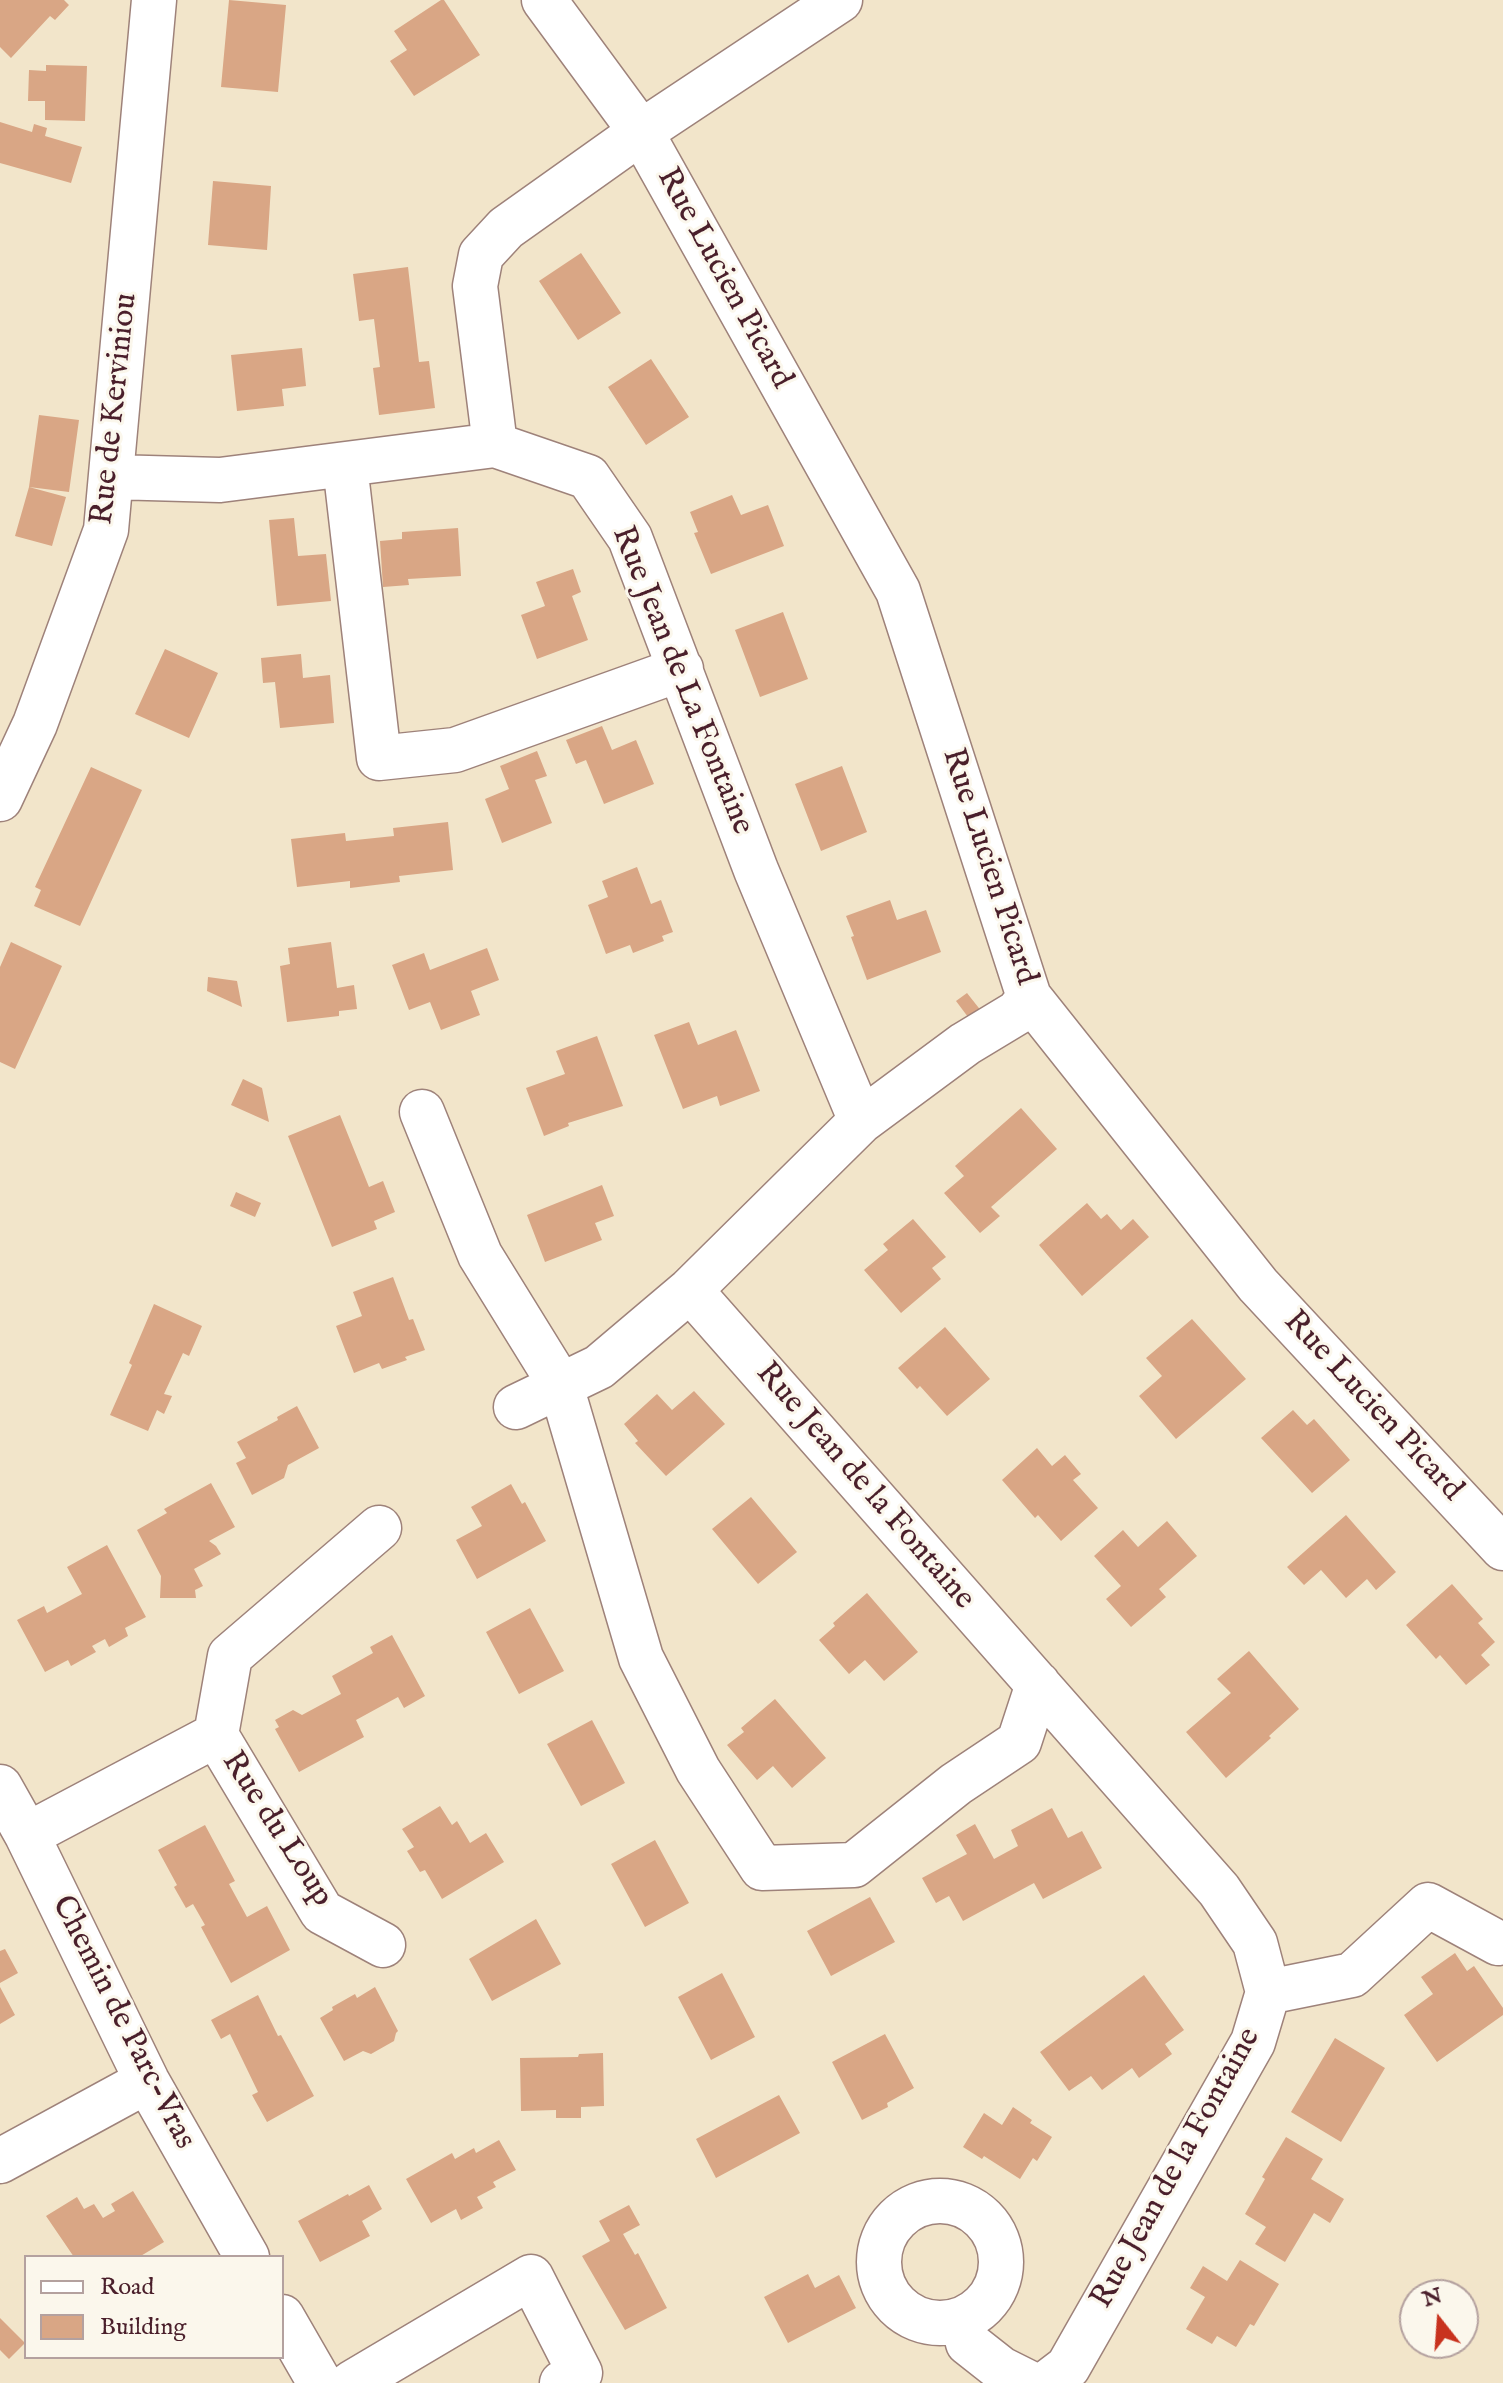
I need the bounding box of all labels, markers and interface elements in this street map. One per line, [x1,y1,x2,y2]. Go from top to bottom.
street label: Rue Lucien Picard [647,162,799,396]
street label: Rue de Kerviniou [85,291,147,527]
street label: Rue Jean de La Fontaine [602,521,760,841]
street label: Rue Lucien Picard [932,744,1044,990]
street label: Rue Lucien Picard [1274,1304,1470,1510]
street label: Rue Jean de la Fontaine [746,1356,982,1618]
street label: Rue du Loup [212,1745,340,1915]
street label: Chemin de Parc-Vras [42,1890,202,2156]
street label: Rue Jean de la Fontaine [1084,2022,1270,2316]
legend [24,2255,284,2359]
text: Road [100,2272,154,2303]
north arrow [1399,2279,1479,2359]
text: N [1419,2282,1446,2314]
text: Building [100,2312,186,2343]

